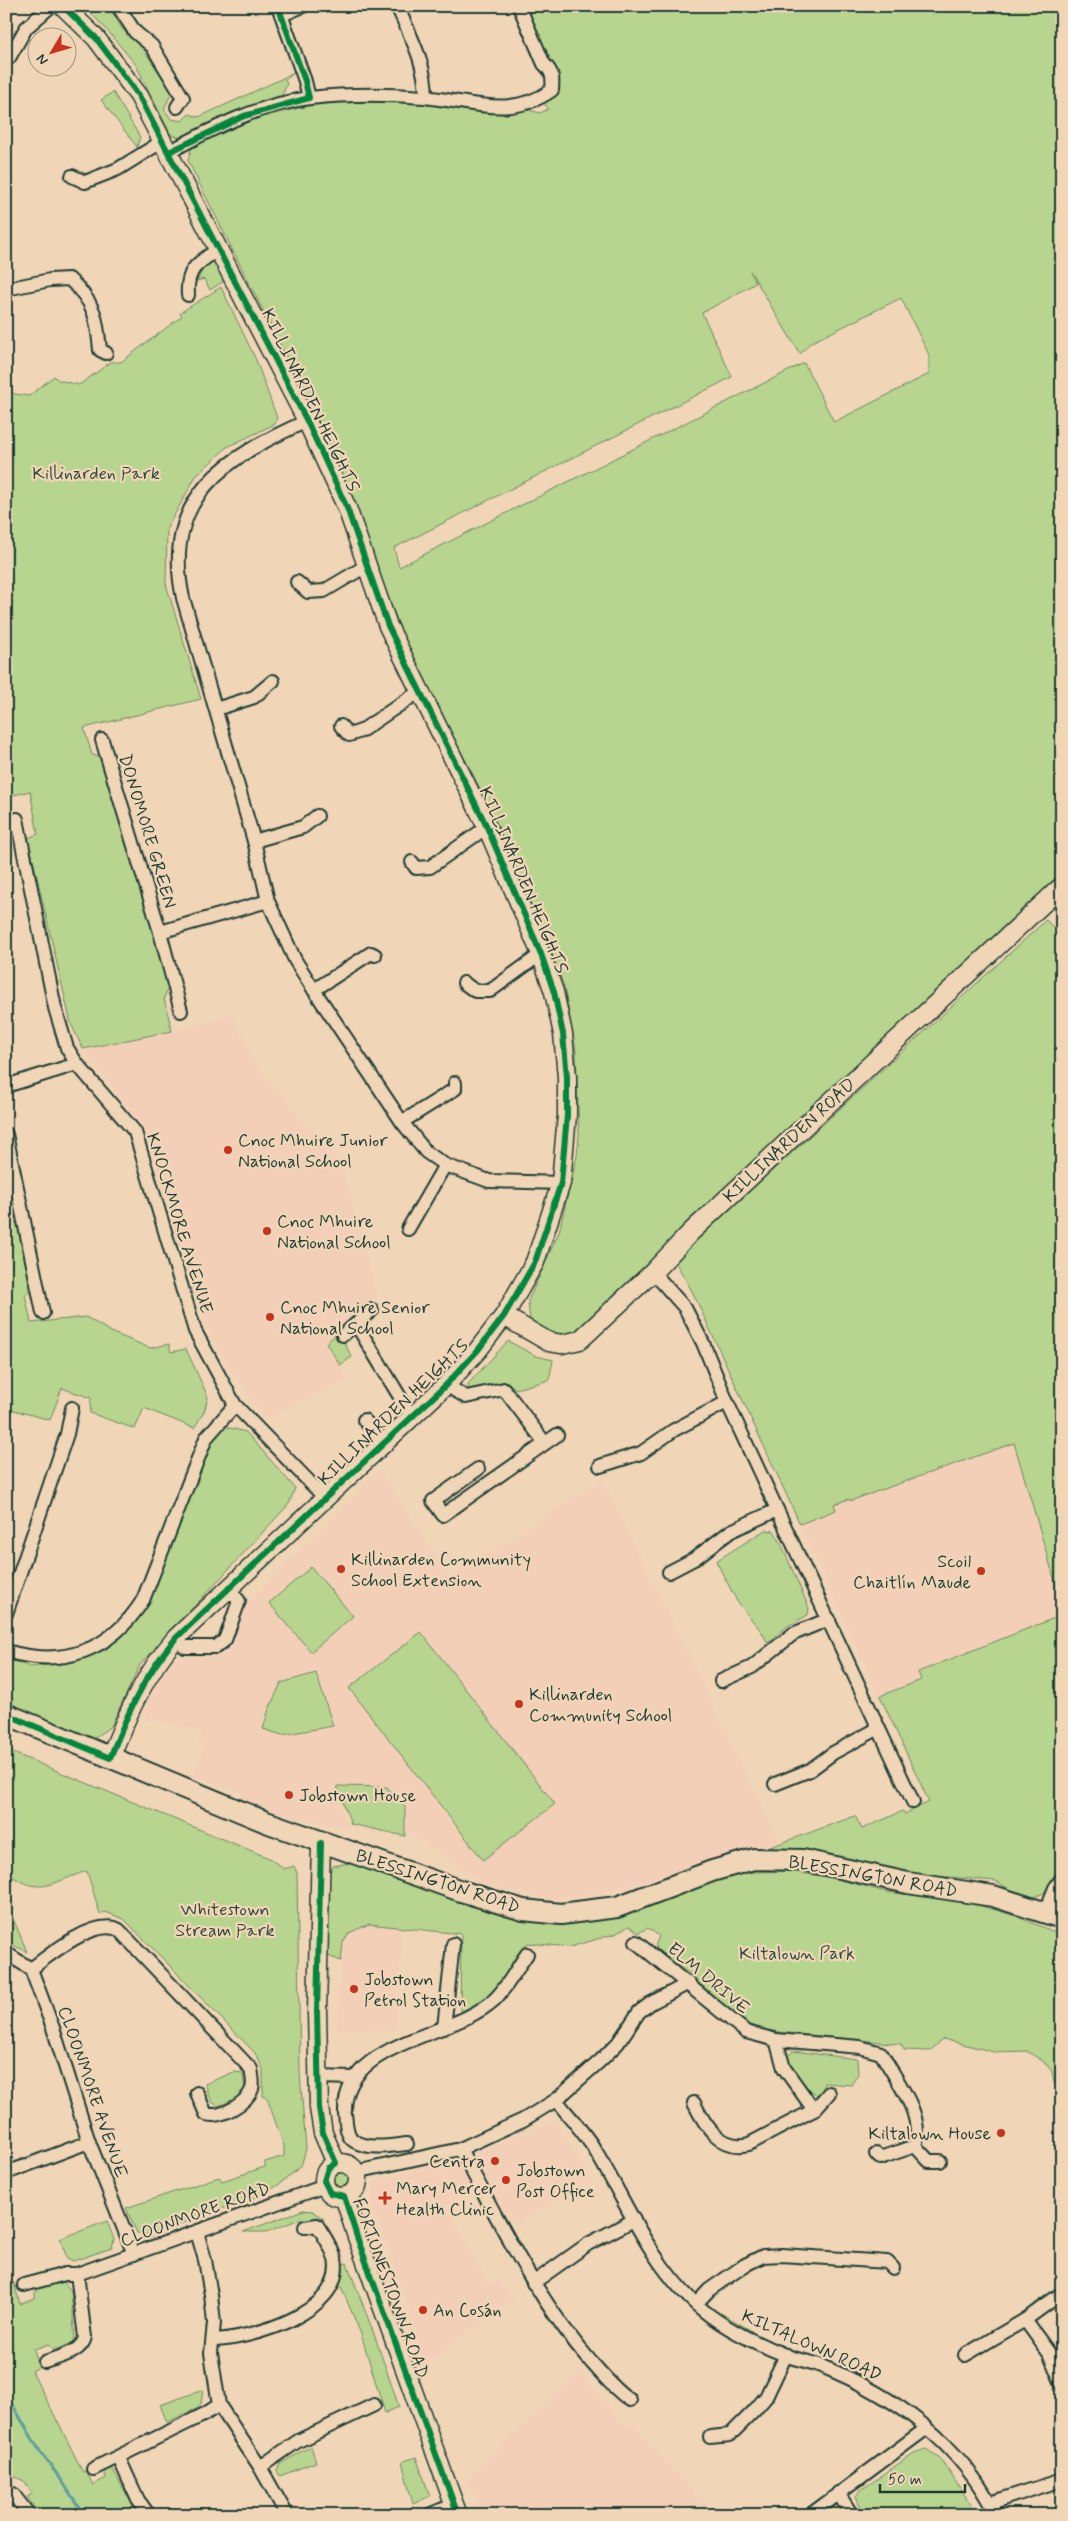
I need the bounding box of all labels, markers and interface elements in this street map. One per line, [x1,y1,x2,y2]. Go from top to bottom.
north arrow [28,28,78,78]
text: N [33,50,53,69]
street label: KILLINARDEN HEIGHTS [255,305,365,496]
park label: Killinarden Park [32,462,160,486]
street label: DONOMORE GREEN [112,751,182,911]
street label: KILLINARDEN HEIGHTS [473,783,573,978]
street label: KILLINARDEN ROAD [718,1073,861,1209]
place label: Cnoc Mhuire Junior National School [238,1129,388,1174]
street label: KNOCKMORE AVENUE [140,1130,218,1317]
marker: Cnoc Mhuire Junior National School [222,1144,234,1156]
place label: Cnoc Mhuire National School [277,1210,391,1255]
marker: Cnoc Mhuire National School [261,1225,273,1237]
place label: Cnoc Mhuire Senior National School [280,1296,430,1341]
marker: Cnoc Mhuire Senior National School [264,1311,276,1323]
street label: KILLINARDEN HEIGHTS [313,1334,474,1491]
place label: Killinarden Community School Extension [351,1548,531,1593]
place label: Scoil Chaitlín Maude [853,1550,971,1595]
marker: Killinarden Community School Extension [335,1563,347,1575]
marker: Scoil Chaitlín Maude [975,1565,987,1577]
place label: Killinarden Community School [529,1683,672,1728]
marker: Killinarden Community School [513,1698,525,1710]
place label: Jobstown House [299,1784,416,1808]
marker: Jobstown House [283,1789,295,1801]
street label: BLESSINGTON ROAD [353,1844,523,1920]
street label: BLESSINGTON ROAD [786,1850,959,1904]
park label: Whitestown Stream Park [175,1898,275,1943]
street label: ELM DRIVE [662,1937,755,2020]
park label: Kiltalown Park [739,1942,855,1966]
place label: Jobstown Petrol Station [364,1968,466,2013]
marker: Jobstown Petrol Station [348,1983,360,1995]
street label: CLOONMORE AVENUE [51,2003,133,2182]
place label: Kiltalown House [868,2122,991,2146]
marker: Kiltalown House [995,2127,1007,2139]
place label: Centra [429,2150,485,2174]
marker: Centra [489,2155,501,2167]
place label: Jobstown Post Office [516,2159,595,2204]
marker: Jobstown Post Office [500,2174,512,2186]
street label: CLOONMORE ROAD [117,2177,274,2253]
place label: Mary Mercer Health Clinic [396,2177,497,2222]
marker: Mary Mercer Health Clinic [378,2191,392,2205]
street label: FORTUNESTOWN ROAD [346,2195,434,2382]
place label: An Cosán [433,2299,502,2323]
marker: An Cosán [417,2304,429,2316]
street label: KILTALOWN ROAD [738,2304,885,2388]
scale bar [880,2461,966,2493]
text: 50 m [888,2470,922,2490]

